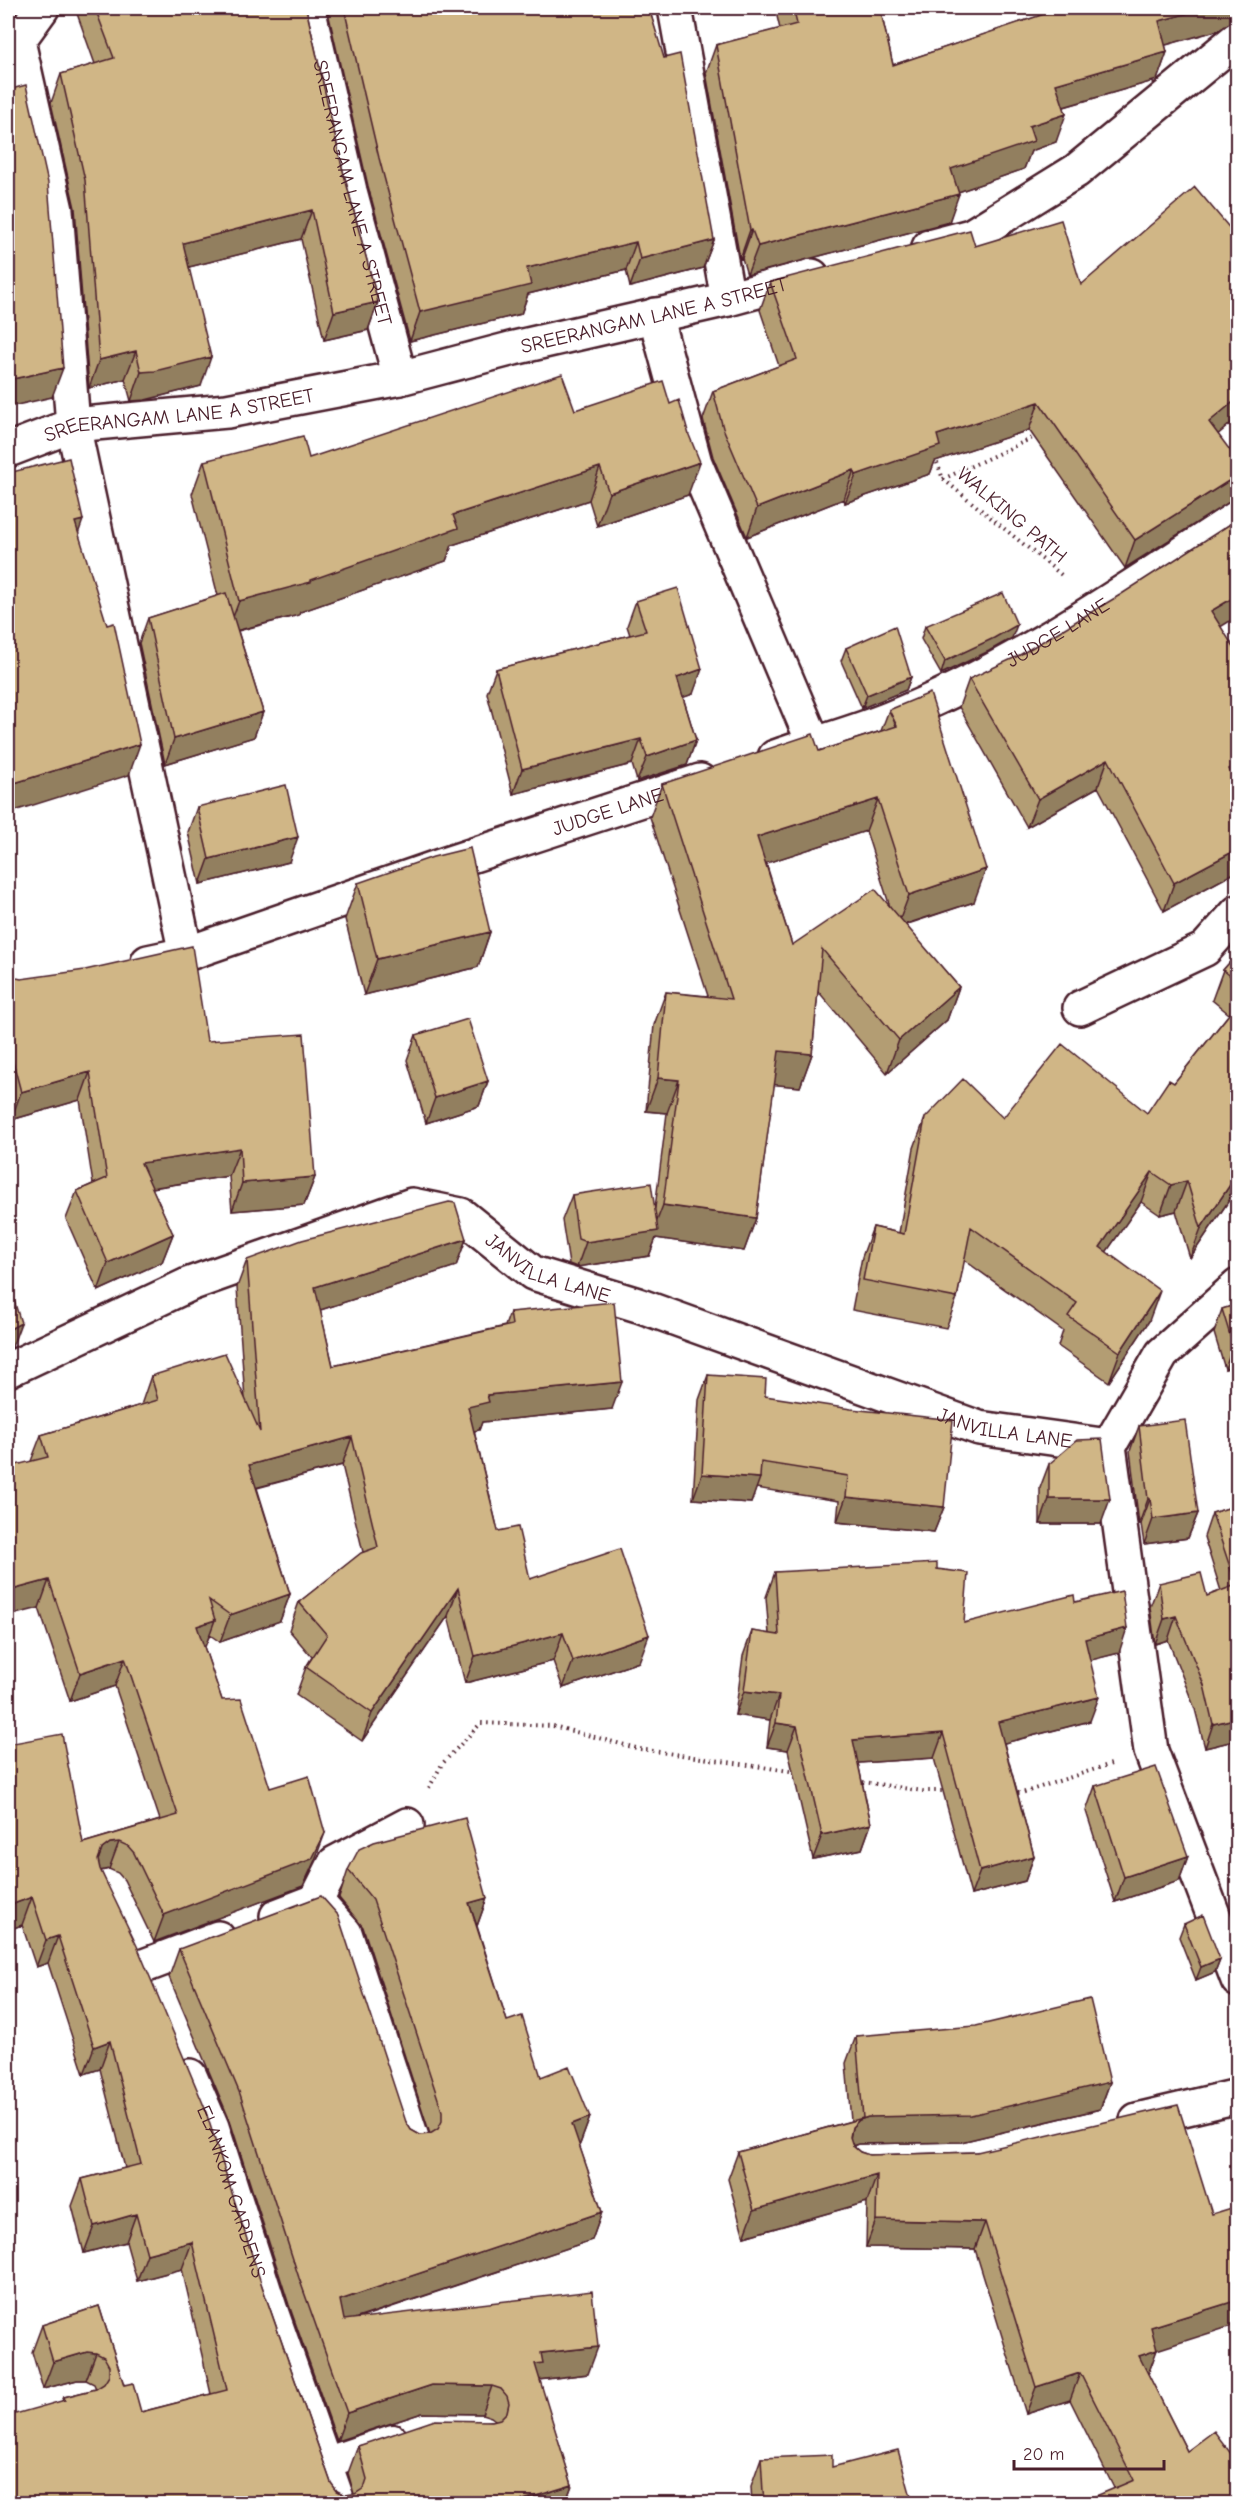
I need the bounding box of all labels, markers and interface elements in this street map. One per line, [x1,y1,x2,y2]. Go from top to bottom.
street label: SREERANGAM LANE A STREET [309,58,397,329]
street label: SREERANGAM LANE A STREET [518,272,790,358]
street label: SREERANGAM LANE A STREET [41,383,316,447]
street label: WALKING PATH [952,462,1072,568]
street label: JUDGE LANE [1002,593,1113,672]
street label: JUDGE LANE [549,782,666,840]
street label: JANVILLA LANE [481,1228,613,1307]
street label: JANVILLA LANE [934,1402,1074,1452]
street label: ELANKOM GARDENS [192,2102,271,2281]
scale bar [1014,2433,1164,2471]
text: 20 m [1023,2444,1064,2465]

